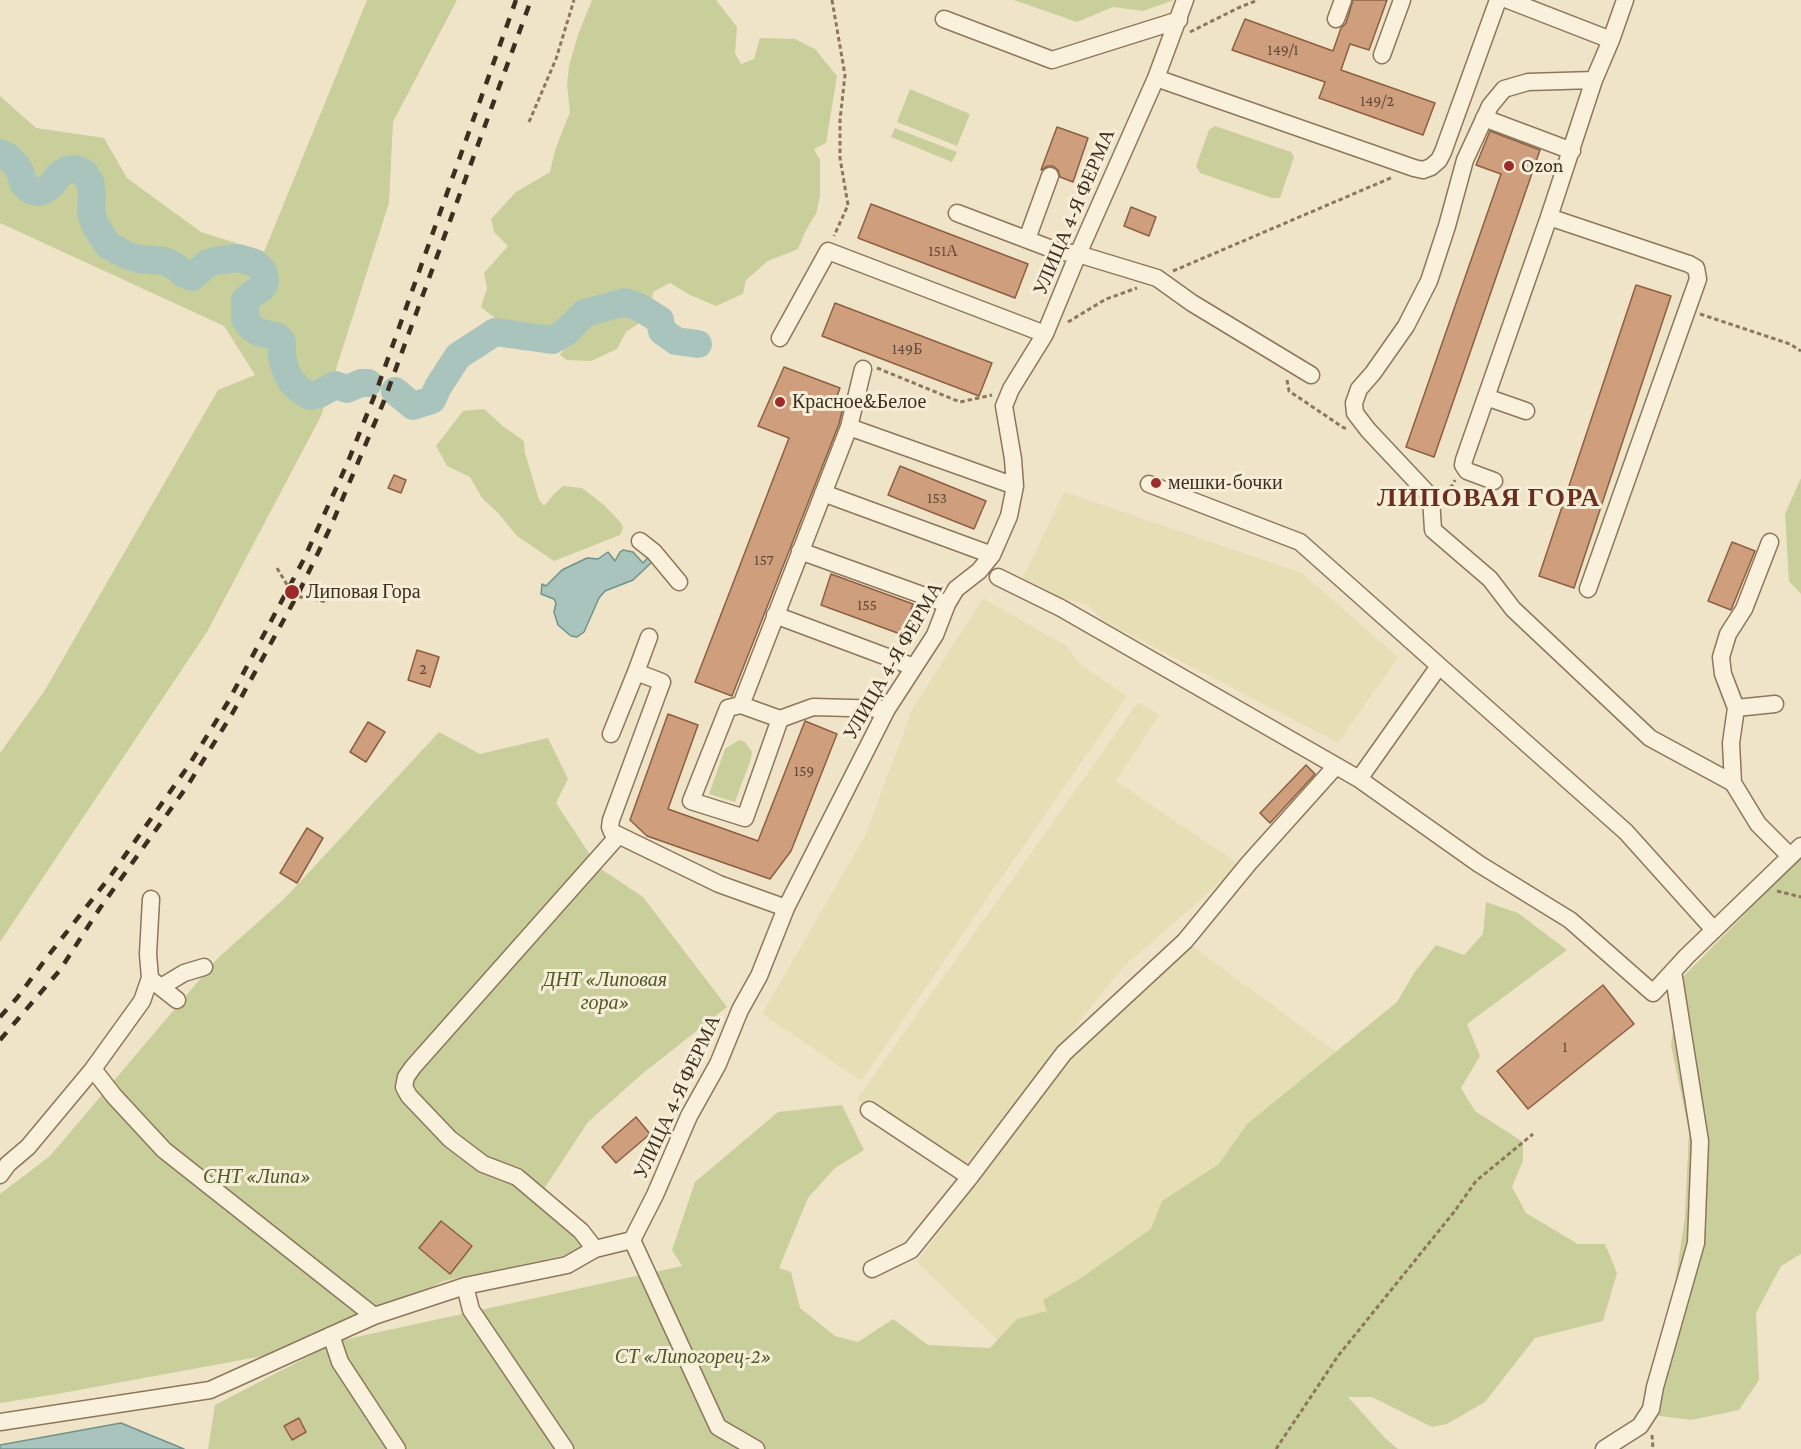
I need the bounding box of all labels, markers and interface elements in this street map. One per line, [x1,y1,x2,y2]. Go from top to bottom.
house number: 149/1 [1267,40,1299,60]
house number: 149/2 [1360,91,1394,111]
street label: УЛИЦА 4-Я ФЕРМА [1028,125,1120,299]
place label: Ozon [1521,154,1564,178]
marker: Ozon [1502,159,1516,173]
house number: 151А [928,241,958,261]
house number: 149Б [892,339,922,359]
place label: Красное&Белое [792,390,926,414]
marker: Красное&Белое [773,395,787,409]
place label: мешки-бочки [1168,471,1283,495]
marker: мешки-бочки [1149,476,1163,490]
district label: ЛИПОВАЯ ГОРА [1377,482,1601,514]
house number: 153 [927,488,947,508]
house number: 157 [754,550,774,570]
street label: УЛИЦА 4-Я ФЕРМА [838,578,948,744]
place label: Липовая Гора [306,580,421,604]
marker: Липовая Гора [283,583,301,601]
house number: 155 [857,595,877,615]
house number: 2 [419,659,427,679]
house number: 159 [794,761,814,781]
park label: ДНТ «Липовая гора» [543,968,667,1015]
street label: УЛИЦА 4-Я ФЕРМА [628,1011,726,1183]
house number: 1 [1562,1037,1568,1057]
park label: СНТ «Липа» [203,1165,311,1189]
park label: СТ «Липогорец-2» [615,1345,771,1369]

